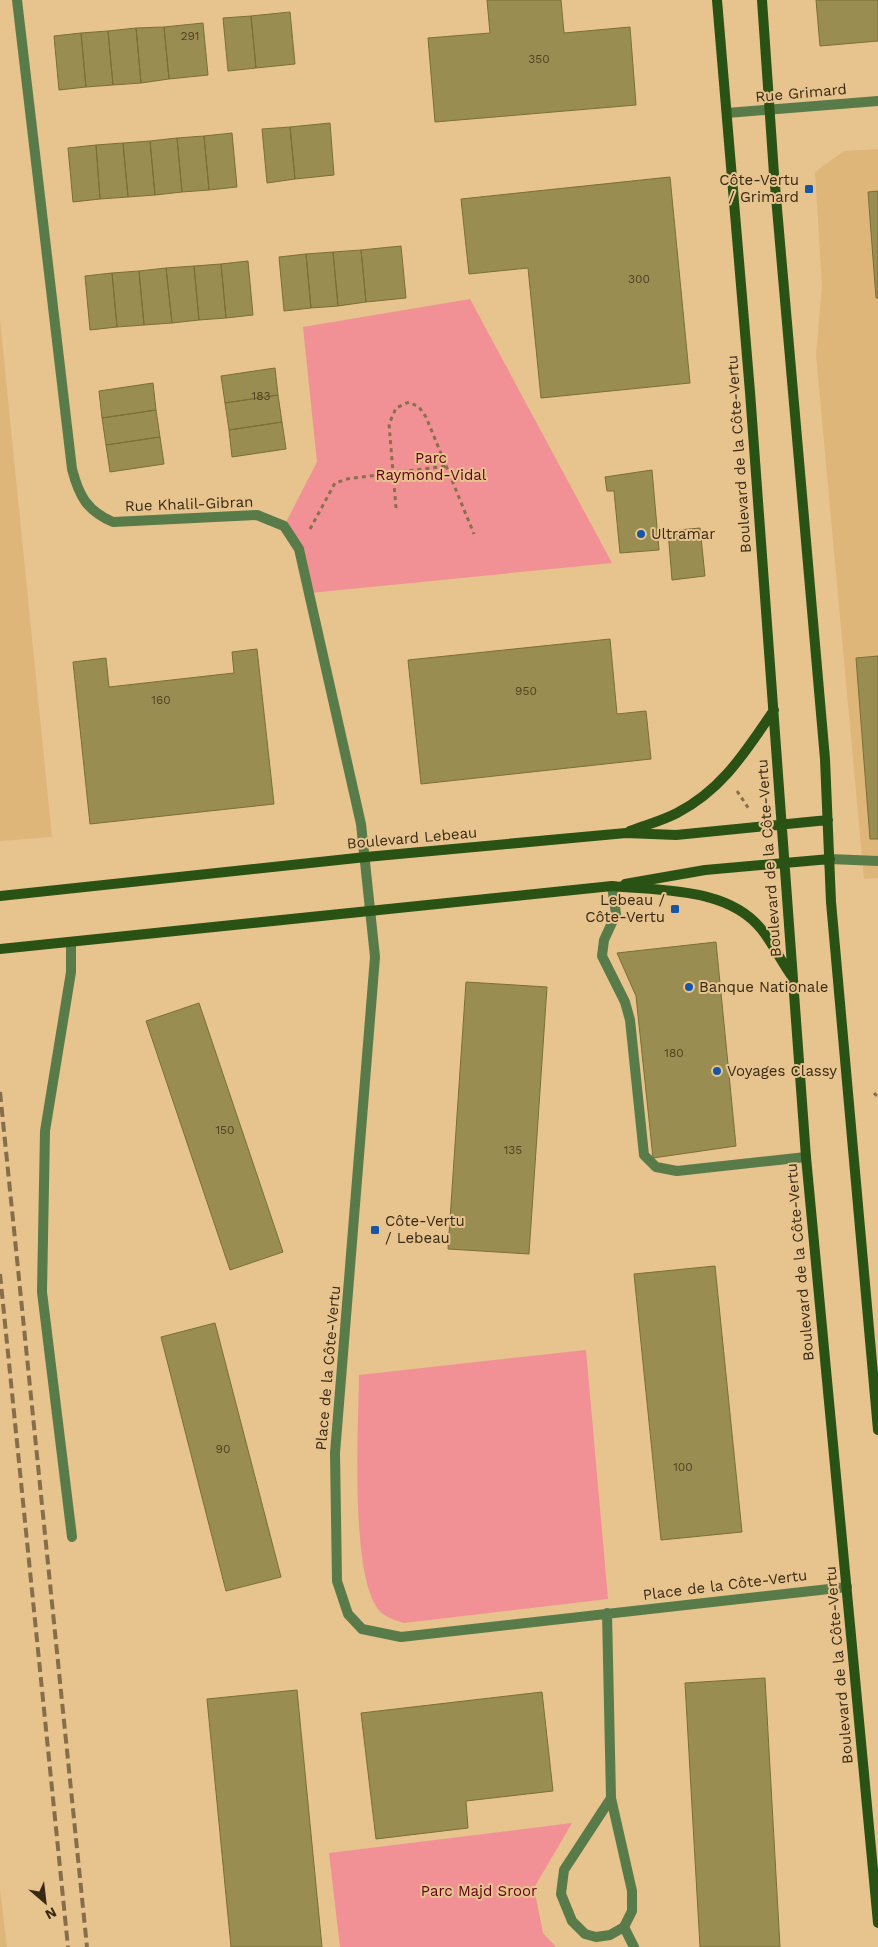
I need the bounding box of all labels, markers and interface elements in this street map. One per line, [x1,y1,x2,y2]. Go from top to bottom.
house number: 291 [180,29,200,43]
house number: 350 [528,52,550,66]
street label: Rue Grimard [754,80,848,106]
place label: Côte-Vertu / Grimard [719,171,799,206]
marker: Côte-Vertu / Grimard [803,183,815,195]
house number: 300 [628,272,650,286]
street label: Boulevard de la Côte-Vertu [723,354,755,554]
house number: 183 [252,389,270,403]
park label: Parc Raymond-Vidal [376,449,487,484]
street label: Rue Khalil-Gibran [124,493,254,515]
place label: Ultramar [651,525,715,543]
marker: Ultramar [635,528,647,540]
house number: 950 [515,684,537,698]
house number: 160 [151,693,171,707]
street label: Boulevard de la Côte-Vertu [753,758,785,958]
street label: Boulevard Lebeau [346,823,478,853]
place label: Lebeau / Côte-Vertu [585,891,665,926]
marker: Lebeau / Côte-Vertu [669,903,681,915]
place label: Banque Nationale [699,978,828,996]
marker: Banque Nationale [683,981,695,993]
house number: 180 [664,1046,684,1060]
place label: Voyages Classy [727,1062,837,1080]
marker: Voyages Classy [711,1065,723,1077]
house number: 150 [215,1123,235,1137]
house number: 135 [504,1143,522,1157]
street label: Boulevard de la Côte-Vertu [782,1162,818,1362]
place label: Côte-Vertu / Lebeau [385,1212,465,1247]
marker: Côte-Vertu / Lebeau [369,1224,381,1236]
street label: Place de la Côte-Vertu [312,1285,344,1451]
house number: 90 [216,1442,230,1456]
house number: 100 [673,1460,693,1474]
street label: Boulevard de la Côte-Vertu [821,1565,857,1765]
street label: Place de la Côte-Vertu [642,1566,808,1604]
north arrow [20,1877,70,1927]
park label: Parc Majd Sroor [421,1882,537,1900]
text: N [43,1904,59,1923]

